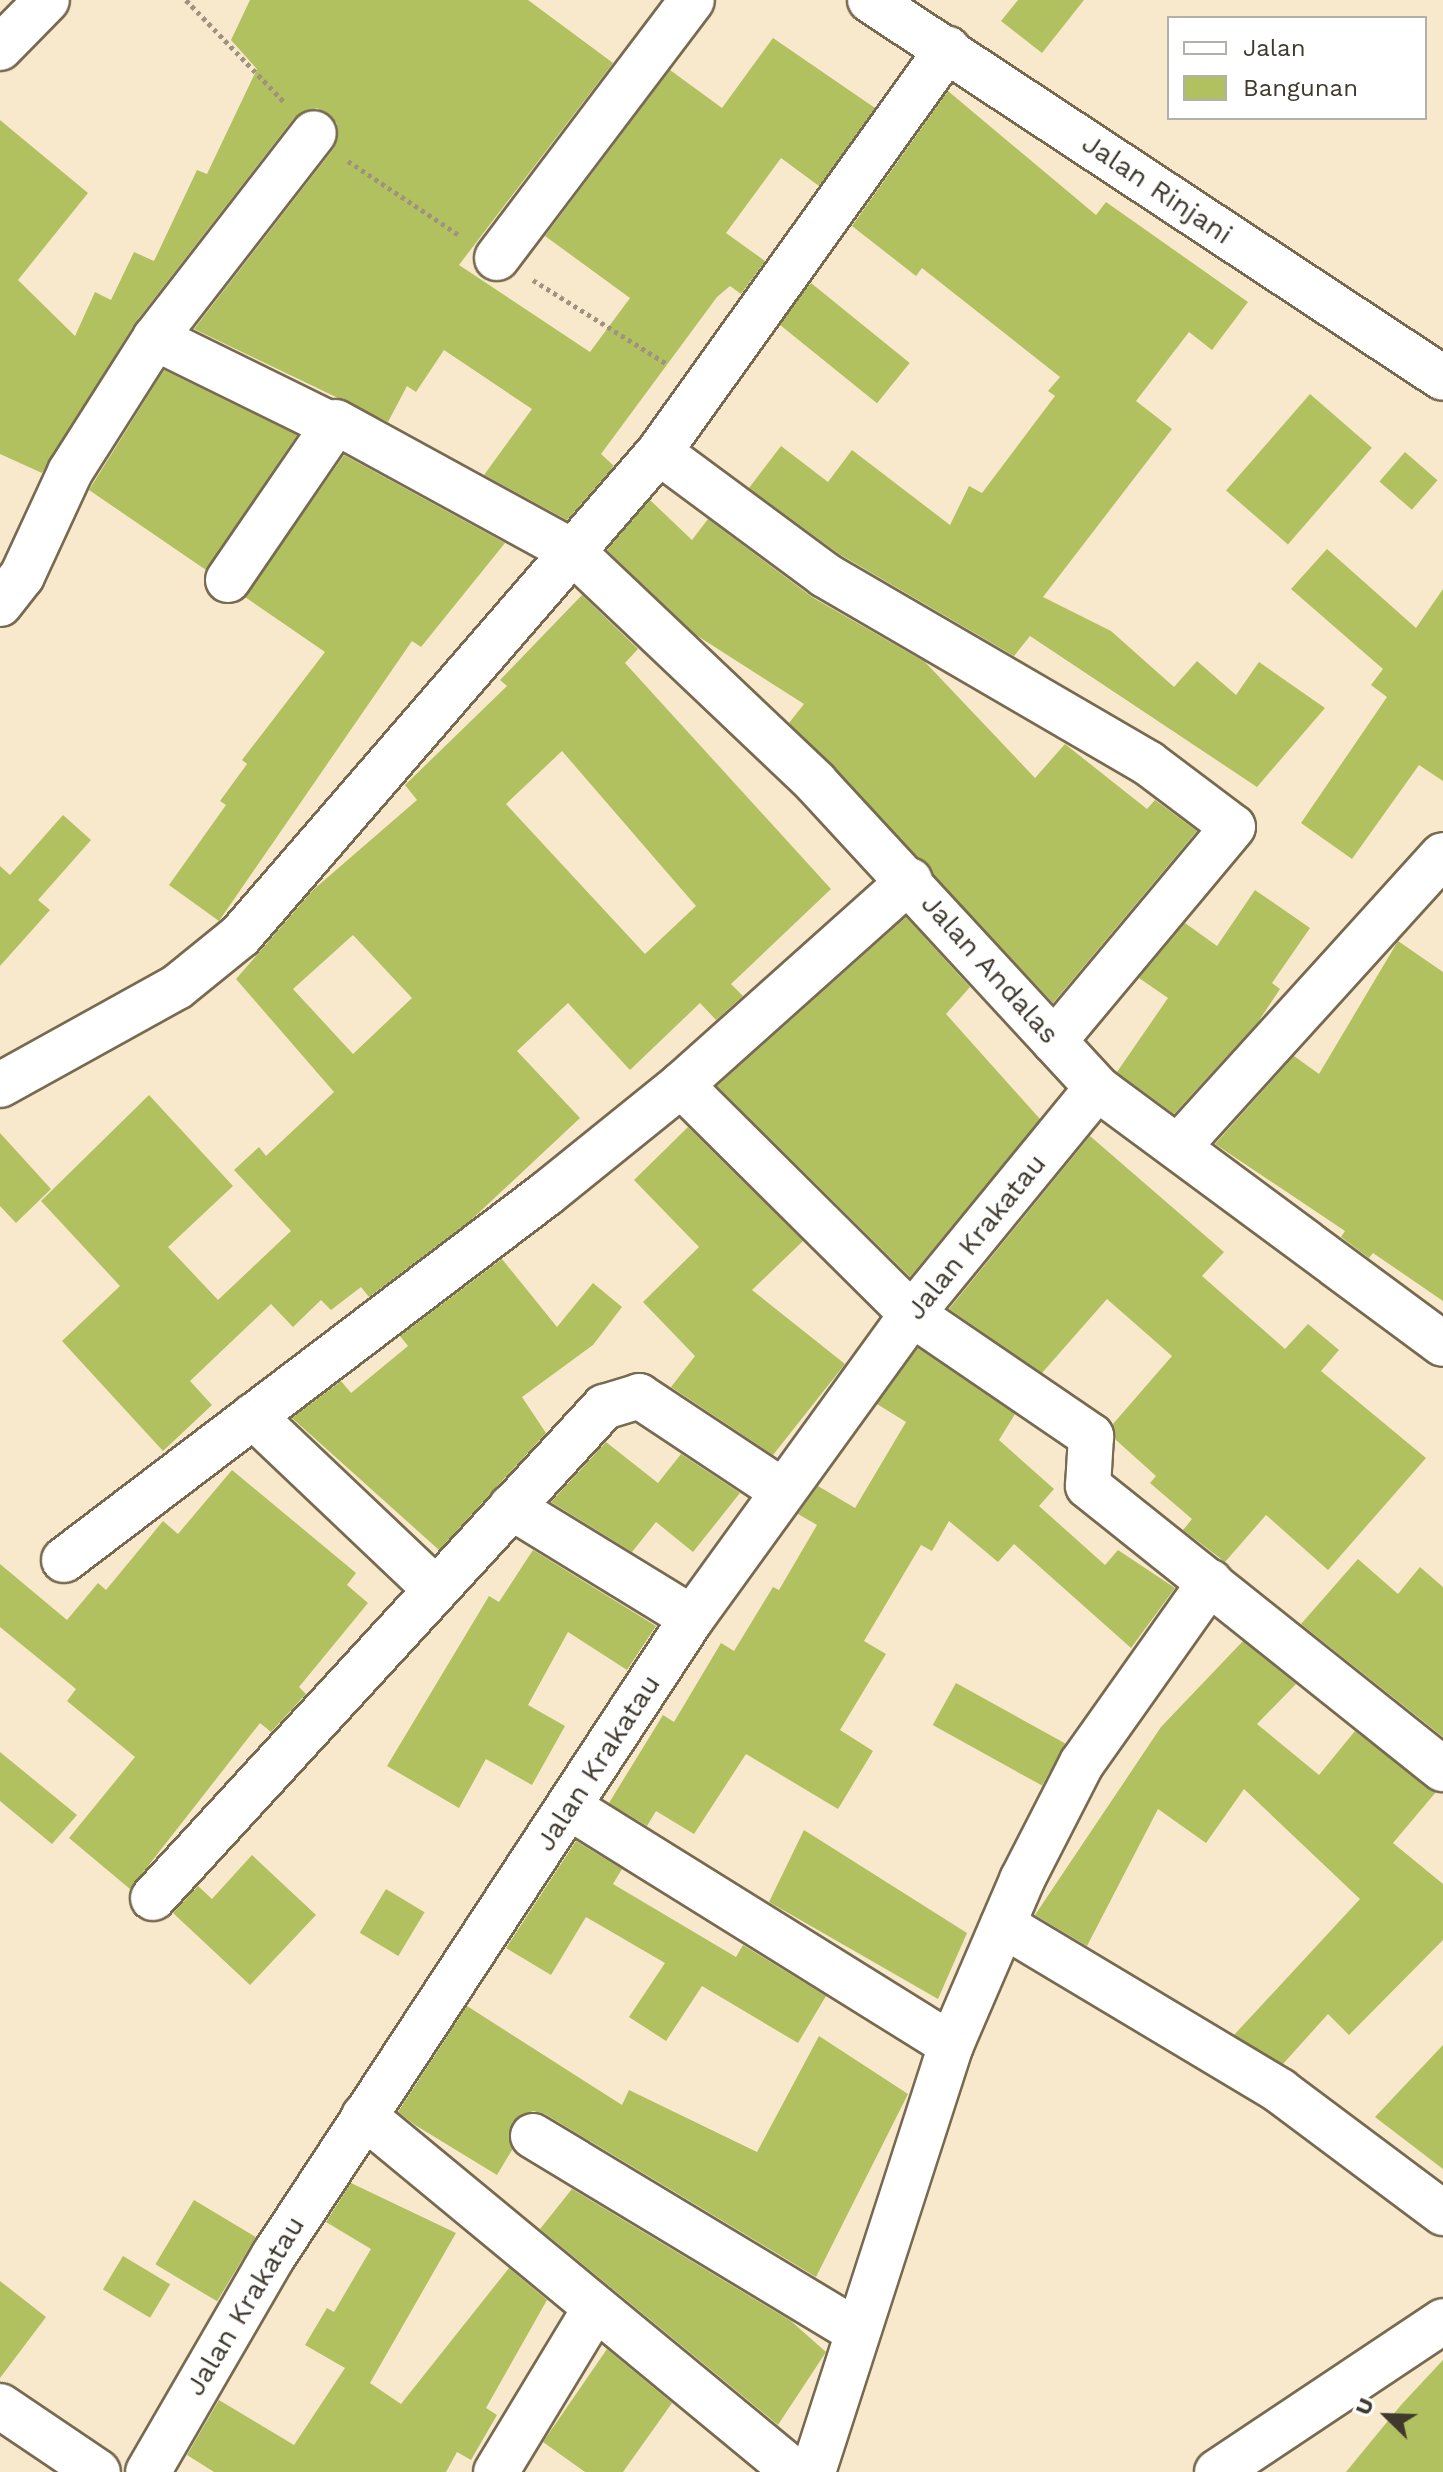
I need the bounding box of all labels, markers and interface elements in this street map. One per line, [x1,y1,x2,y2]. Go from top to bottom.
legend [1167,16,1427,120]
text: Jalan [1243,34,1306,62]
text: Bangunan [1243,74,1358,102]
street label: Jalan Rinjani [1076,126,1238,252]
street label: Jalan Andalas [914,887,1066,1051]
street label: Jalan Krakatau [899,1147,1053,1327]
street label: Jalan Krakatau [528,1669,668,1857]
street label: Jalan Krakatau [178,2210,312,2402]
north arrow [1347,2376,1427,2456]
text: U [1350,2394,1379,2419]

